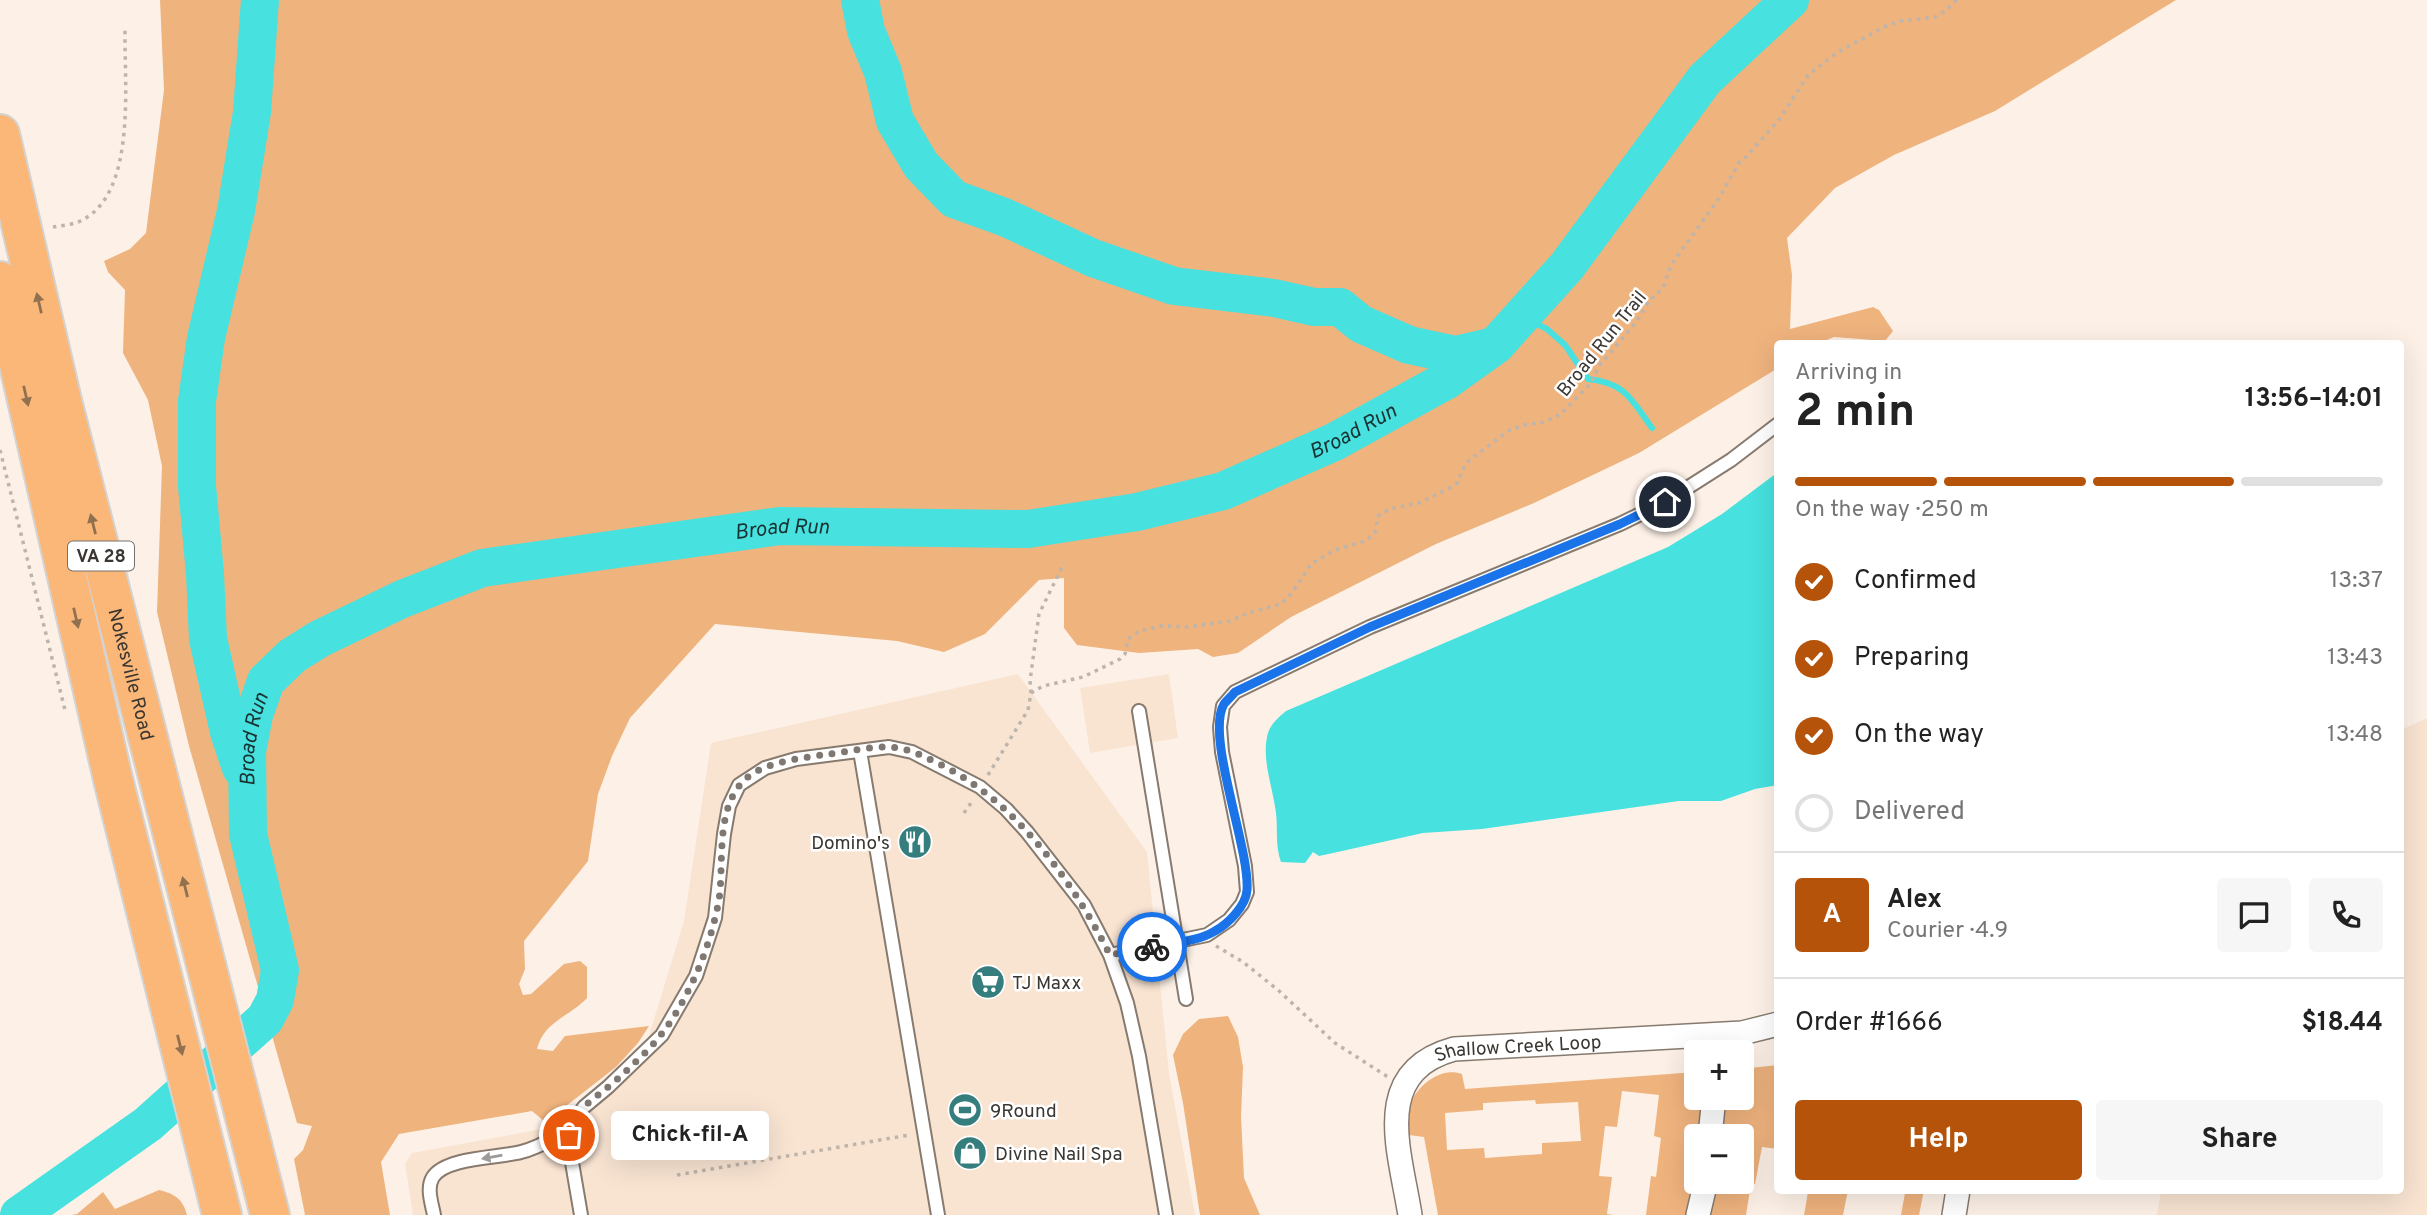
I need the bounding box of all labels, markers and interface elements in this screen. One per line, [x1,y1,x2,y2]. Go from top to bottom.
street label: Broad Run Trail [1552,286,1653,402]
one-way arrow [34,292,45,314]
text: Arriving in [1795,359,1902,388]
text: 13:56–14:01 [2245,383,2383,416]
text: 2 min [1795,384,1915,443]
one-way arrow [21,385,32,407]
water label: Broad Run [1305,398,1402,466]
pin [1635,472,1695,532]
icon: home [1646,483,1684,521]
text: On the way · 250 m [1795,496,1989,525]
one-way arrow [87,513,98,535]
water label: Broad Run [733,514,830,547]
road number: VA 28 [68,542,134,570]
icon: check [1795,563,1833,601]
text: Confirmed [1854,565,1977,598]
text: 13:37 [2330,567,2383,596]
street label: Nokesville Road [101,606,158,743]
one-way arrow [71,607,82,629]
icon: check [1795,640,1833,678]
text: Preparing [1854,642,1969,675]
text: 13:43 [2327,644,2383,673]
water label: Broad Run [235,689,276,786]
icon: check [1795,717,1833,755]
text: On the way [1854,719,1984,752]
text: 13:48 [2327,721,2383,750]
text: Delivered [1854,796,1965,829]
restaurant icon: Domino's [896,823,934,861]
place label: Domino's [811,832,890,856]
one-way arrow [179,876,190,898]
button: chat [2217,878,2291,952]
button: phone [2309,878,2383,952]
text: Alex [1887,884,1942,917]
text: A [1823,899,1841,932]
courier [1117,912,1187,982]
text: Courier · 4.9 [1887,917,2008,946]
icon: bike [1133,928,1171,966]
supermarket icon: TJ Maxx [969,963,1007,1001]
place label: TJ Maxx [1012,972,1081,996]
text: Order #1666 [1795,1007,1943,1040]
text: $18.44 [2301,1007,2383,1040]
street label: Shallow Creek Loop [1431,1031,1602,1069]
one-way arrow [175,1034,186,1056]
map controls [1684,1040,1754,1194]
button: + [1684,1040,1754,1110]
sports icon: 9Round [946,1091,984,1129]
place label: 9Round [990,1100,1057,1124]
button: Help [1795,1100,2082,1180]
button: Share [2096,1100,2383,1180]
pin [539,1105,599,1165]
callout: Chick-fil-A [611,1110,768,1160]
icon: bag [550,1116,588,1154]
text: Chick-fil-A [632,1121,748,1150]
button: − [1684,1124,1754,1194]
shop icon: Divine Nail Spa [951,1134,989,1172]
place label: Divine Nail Spa [995,1143,1123,1167]
one-way arrow [481,1152,503,1163]

